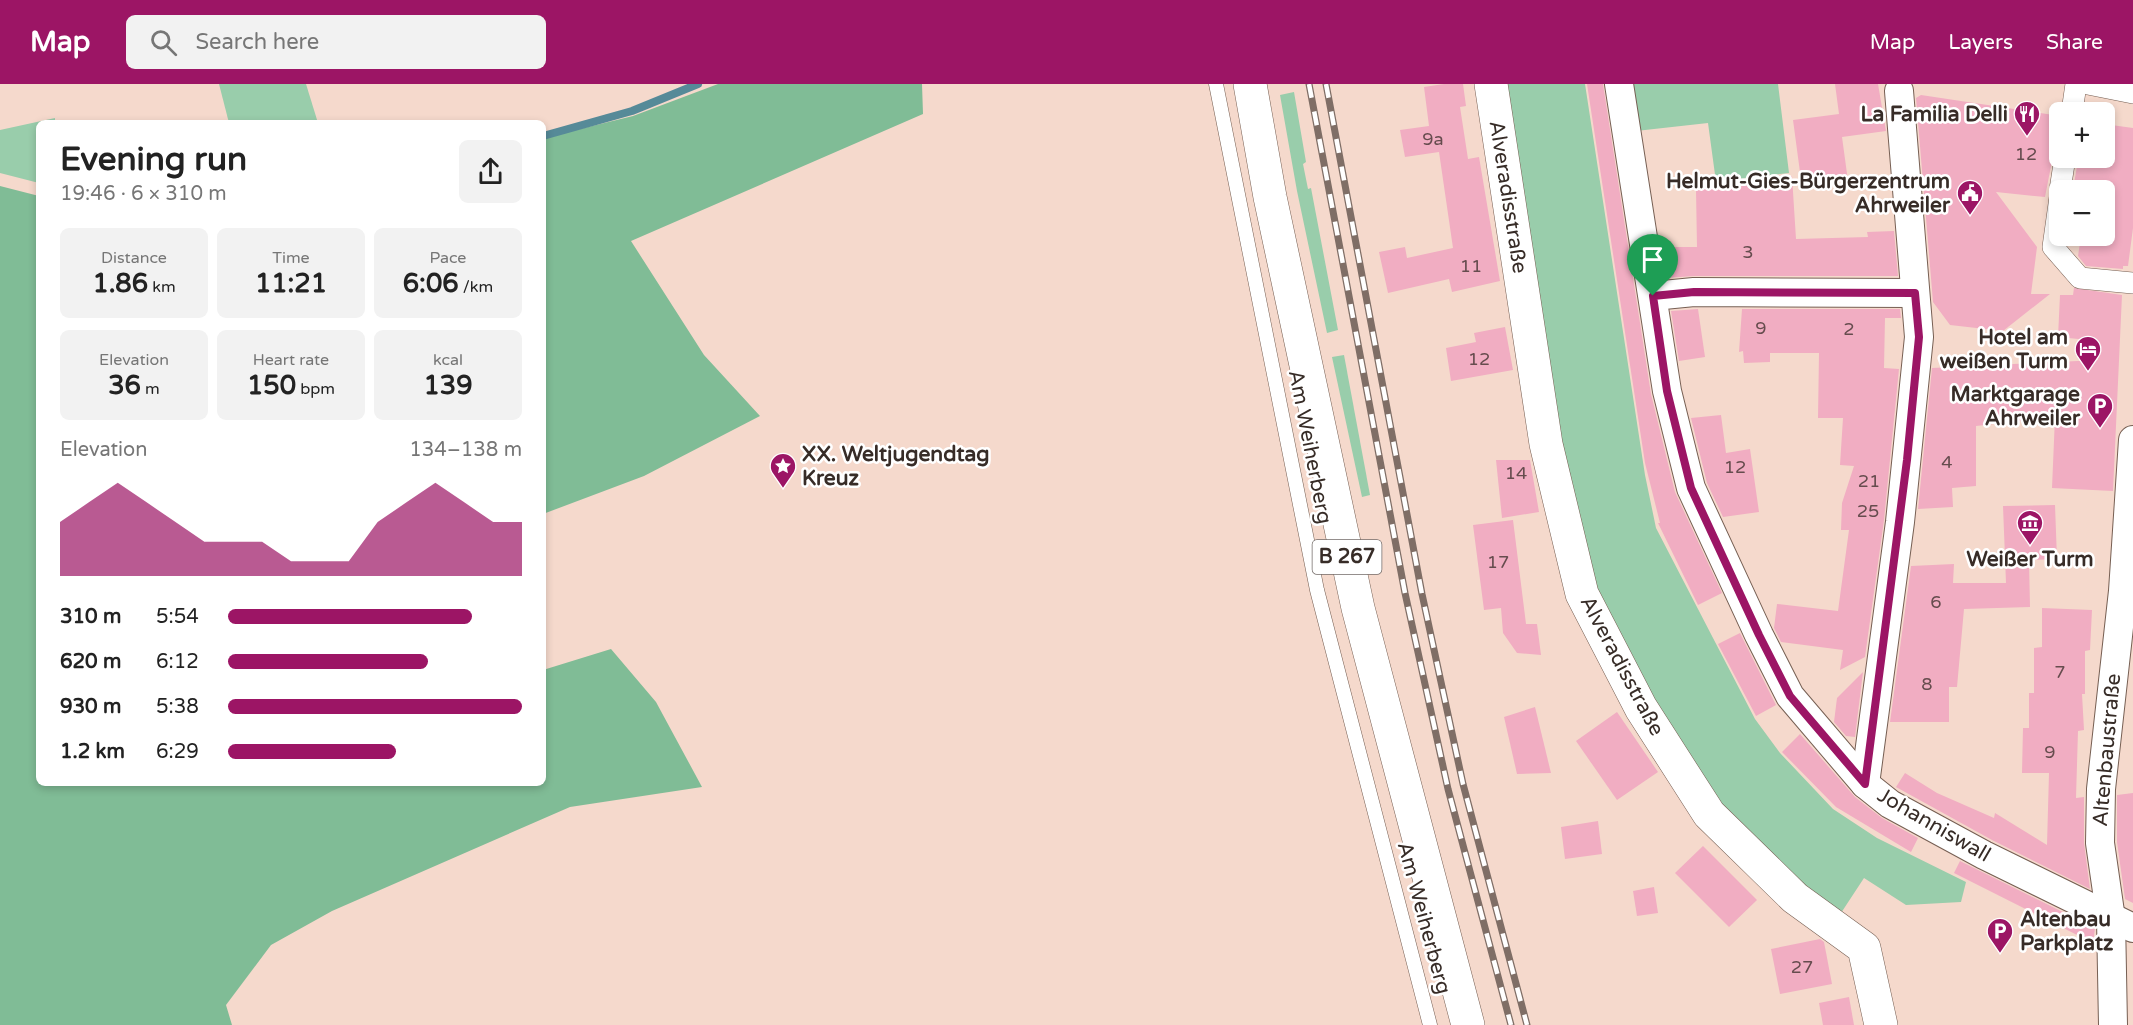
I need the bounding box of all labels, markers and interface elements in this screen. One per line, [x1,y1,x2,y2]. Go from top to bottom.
search box [126,15,546,69]
text: Map [30,25,90,59]
icon: search [147,26,180,59]
text: Search here [195,29,319,55]
text: Map [1870,30,1915,55]
text: Layers [1948,30,2013,55]
text: Share [2046,30,2103,55]
restaurant icon: La Familia Delli [2012,99,2042,137]
place label: La Familia Delli [1860,102,2008,127]
map controls [2049,102,2115,246]
button: + [2049,102,2115,168]
street label: Alveradisstraße [1484,119,1532,275]
house number: 9a [1422,128,1444,150]
text: Evening run [60,140,247,179]
button: share [459,140,522,203]
house number: 12 [2015,143,2037,165]
place label: Helmut-Gies-Bürgerzentrum Ahrweiler [1666,169,1951,218]
public building icon: Helmut-Gies-Bürgerzentrum Ahrweiler [1955,178,1985,216]
button: − [2049,180,2115,246]
text: 19:46 · 6 × 310 m [60,182,227,206]
pin [1627,234,1678,296]
house number: 3 [1742,241,1754,263]
icon: arrive [1636,243,1669,276]
text: Distance [101,248,167,268]
text: Time [272,248,310,268]
text: Pace [430,248,466,268]
house number: 11 [1460,255,1482,277]
text: 1.86 [92,268,148,299]
text: 11:21 [255,268,327,299]
text: 6:06 [403,268,459,299]
text: km [148,277,176,297]
text: /km [459,277,493,297]
house number: 9 [1755,317,1767,339]
house number: 2 [1843,318,1855,340]
place label: Hotel am weißen Turm [1940,325,2068,374]
hotel icon: Hotel am weißen Turm [2073,334,2103,372]
house number: 12 [1468,348,1490,370]
text: Elevation [99,350,169,370]
text: Heart rate [253,350,329,370]
text: kcal [433,350,463,370]
street label: Am Weiherberg [1283,368,1337,526]
text: 36 [108,370,141,401]
text: 150 [247,370,296,401]
text: 139 [424,370,472,401]
text: m [141,379,160,399]
text: bpm [296,379,335,399]
place label: Marktgarage Ahrweiler [1951,382,2081,431]
parking icon: Marktgarage Ahrweiler [2085,391,2115,429]
text: Elevation [60,438,147,462]
text: 134–138 m [409,438,522,462]
place label: XX. Weltjugendtag Kreuz [802,442,990,491]
place icon: XX. Weltjugendtag Kreuz [768,451,798,489]
house number: 4 [1941,451,1953,473]
house number: 12 [1724,456,1746,478]
house number: 14 [1505,462,1527,484]
house number: 21 [1858,470,1880,492]
house number: 25 [1857,500,1879,522]
museum icon: Weißer Turm [2015,508,2045,546]
road number: B 267 [1312,540,1382,574]
place label: Weißer Turm [1966,547,2094,572]
house number: 17 [1487,551,1509,573]
house number: 6 [1930,591,1942,613]
street label: Alveradisstraße [1575,592,1669,740]
text: 310 m [60,605,121,629]
text: 5:54 [156,605,199,629]
text: 620 m [60,650,121,674]
text: 6:12 [156,650,199,674]
house number: 7 [2054,661,2066,683]
street label: Altenbaustraße [2088,672,2126,828]
house number: 8 [1921,673,1933,695]
text: 930 m [60,695,121,719]
text: 5:38 [156,695,199,719]
text: 1.2 km [60,740,125,764]
text: 6:29 [156,740,199,764]
house number: 9 [2044,741,2056,763]
street label: Johanniswall [1873,782,1995,868]
street label: Am Weiherberg [1392,839,1456,997]
place label: Altenbau Parkplatz [2020,907,2114,956]
parking icon: Altenbau Parkplatz [1985,916,2015,954]
house number: 27 [1791,956,1813,978]

